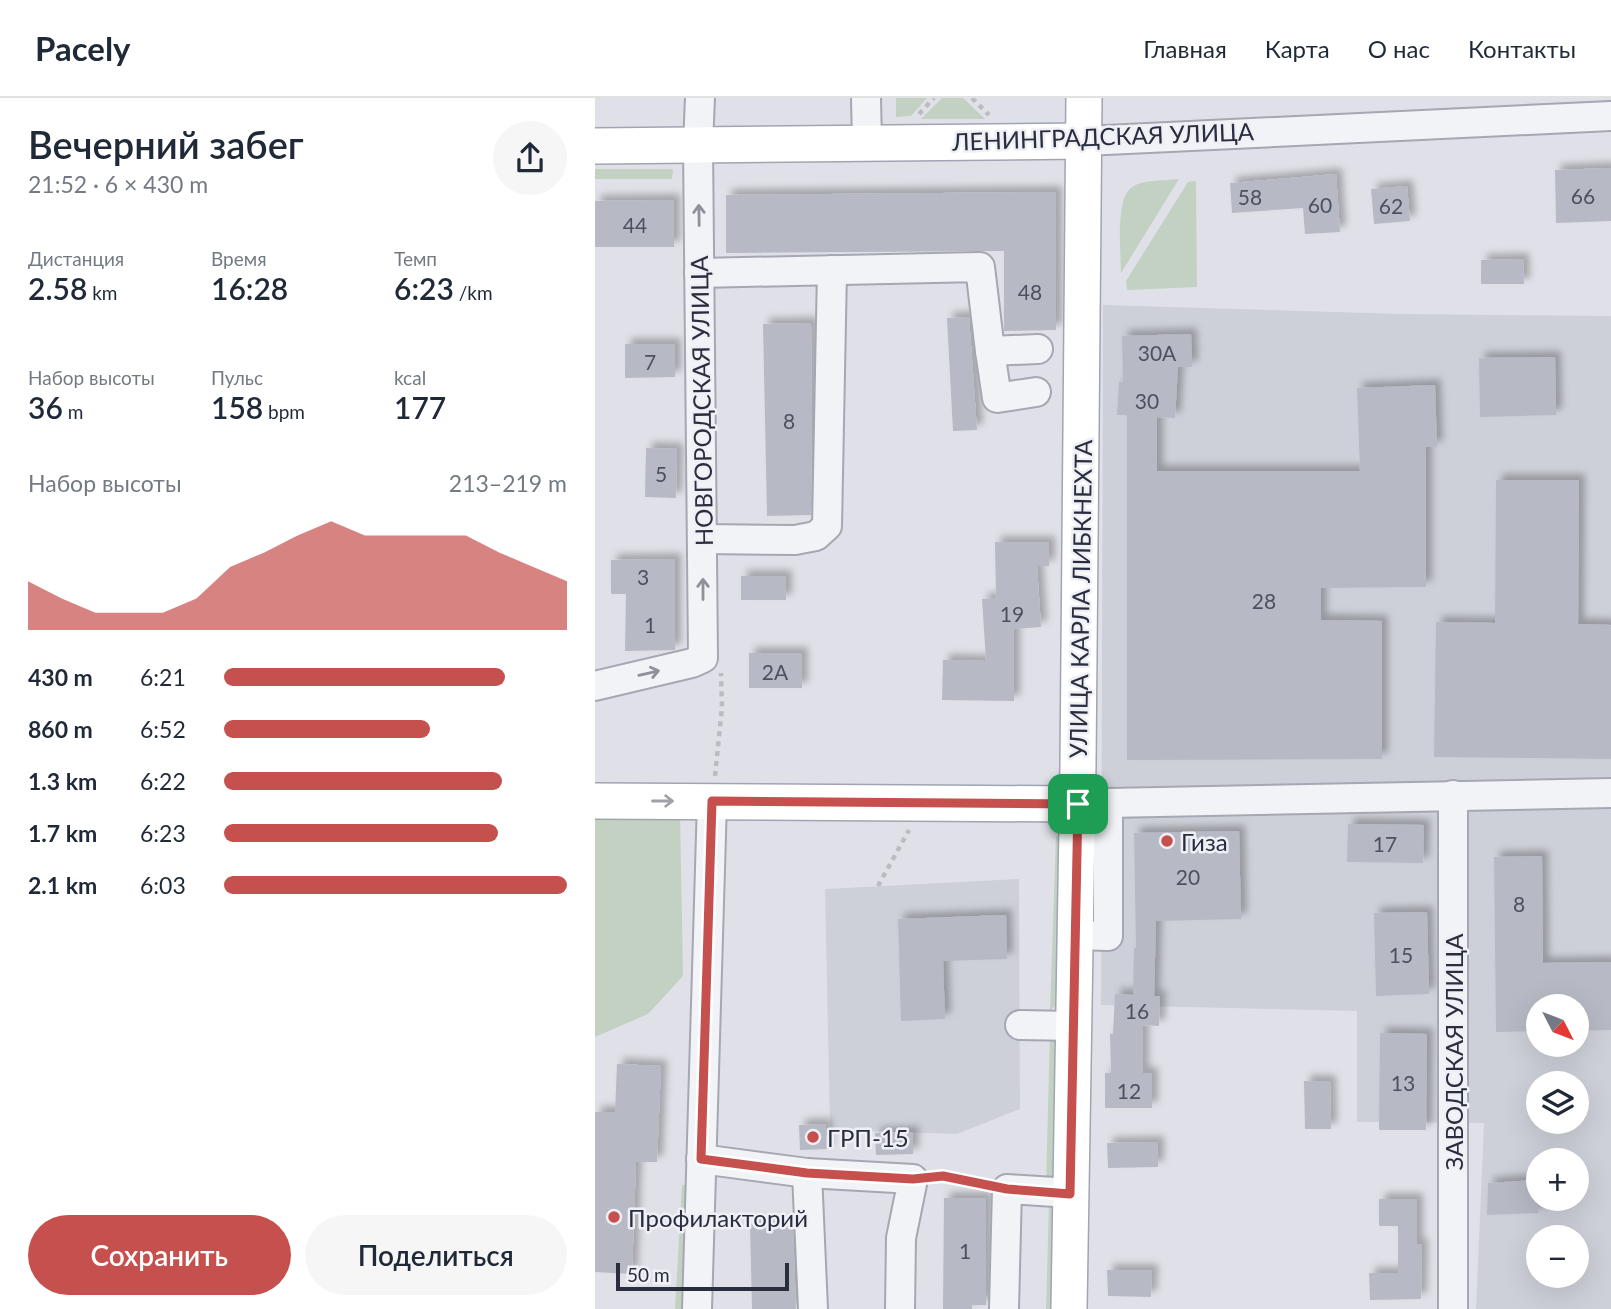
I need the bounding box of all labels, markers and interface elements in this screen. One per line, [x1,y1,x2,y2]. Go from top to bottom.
text: Pacely [35,28,131,68]
text: Главная [1143,34,1227,63]
text: Карта [1265,34,1330,63]
text: О нас [1368,34,1430,63]
text: Контакты [1468,34,1576,63]
street label: ЛЕНИНГРАДСКАЯ УЛИЦА [951,116,1255,156]
text: Вечерний забег [28,121,304,167]
button: share [493,121,567,195]
text: 21:52 · 6 × 430 m [28,170,208,198]
house number: 66 [1571,183,1595,208]
house number: 58 [1238,184,1262,209]
house number: 60 [1308,192,1332,217]
house number: 62 [1379,193,1403,218]
one-way arrow [692,204,706,227]
house number: 44 [623,212,647,237]
text: Дистанция [28,247,124,270]
text: Время [211,247,267,270]
text: Темп [394,247,437,270]
street label: НОВГОРОДСКАЯ УЛИЦА [684,255,718,546]
text: 2.58 [28,270,87,306]
text: 16:28 [211,270,288,306]
text: 6:23 [394,270,454,306]
house number: 48 [1018,279,1042,304]
text: km [87,281,117,304]
text: /km [454,281,493,304]
house number: 30А [1138,340,1177,365]
house number: 7 [644,349,656,374]
text: Набор высоты [28,366,155,389]
text: Пульс [211,366,263,389]
text: kcal [394,366,426,389]
house number: 30 [1135,388,1159,413]
text: 36 [28,389,63,425]
text: 158 [211,389,263,425]
text: 177 [394,389,446,425]
text: m [63,400,83,423]
text: bpm [263,400,305,423]
house number: 8 [783,408,795,433]
street label: УЛИЦА КАРЛА ЛИБКНЕХТА [1063,439,1097,759]
house number: 5 [655,461,667,486]
text: Набор высоты [28,469,182,497]
text: 213–219 m [449,469,567,497]
house number: 3 [637,564,649,589]
one-way arrow [696,578,710,601]
house number: 28 [1252,588,1276,613]
house number: 19 [1000,601,1024,626]
house number: 1 [644,612,656,637]
house number: 2А [762,659,789,684]
text: 430 m [28,663,93,691]
text: 6:21 [140,663,186,691]
one-way arrow [637,666,660,680]
text: 860 m [28,715,93,743]
text: 6:52 [140,715,186,743]
text: 1.3 km [28,767,97,795]
text: 6:22 [140,767,186,795]
pin [1048,774,1108,834]
icon: arrive [1059,785,1097,823]
one-way arrow [651,794,674,808]
text: 1.7 km [28,819,97,847]
text: 6:23 [140,819,186,847]
place label: Гиза [1181,827,1228,856]
house number: 17 [1373,831,1397,856]
marker: Гиза [1159,833,1175,849]
house number: 20 [1176,864,1200,889]
text: 2.1 km [28,871,97,899]
text: 6:03 [140,871,186,899]
house number: 8 [1513,891,1525,916]
street label: ЗАВОДСКАЯ УЛИЦА [1439,933,1468,1171]
house number: 15 [1389,942,1413,967]
north arrow [1526,994,1589,1057]
map controls [1526,994,1589,1288]
house number: 16 [1125,998,1149,1023]
house number: 13 [1391,1070,1415,1095]
button: layers [1526,1071,1589,1134]
house number: 12 [1117,1078,1141,1103]
place label: ГРП-15 [827,1123,909,1152]
marker: ГРП-15 [805,1129,821,1145]
button: + [1526,1148,1589,1211]
place label: Профилакторий [628,1203,808,1232]
marker: Профилакторий [606,1209,622,1225]
button: Сохранить [28,1215,291,1295]
button: Поделиться [305,1215,567,1295]
button: − [1526,1225,1589,1288]
house number: 1 [959,1238,971,1263]
scale bar [616,1260,789,1292]
text: 50 m [627,1263,670,1286]

